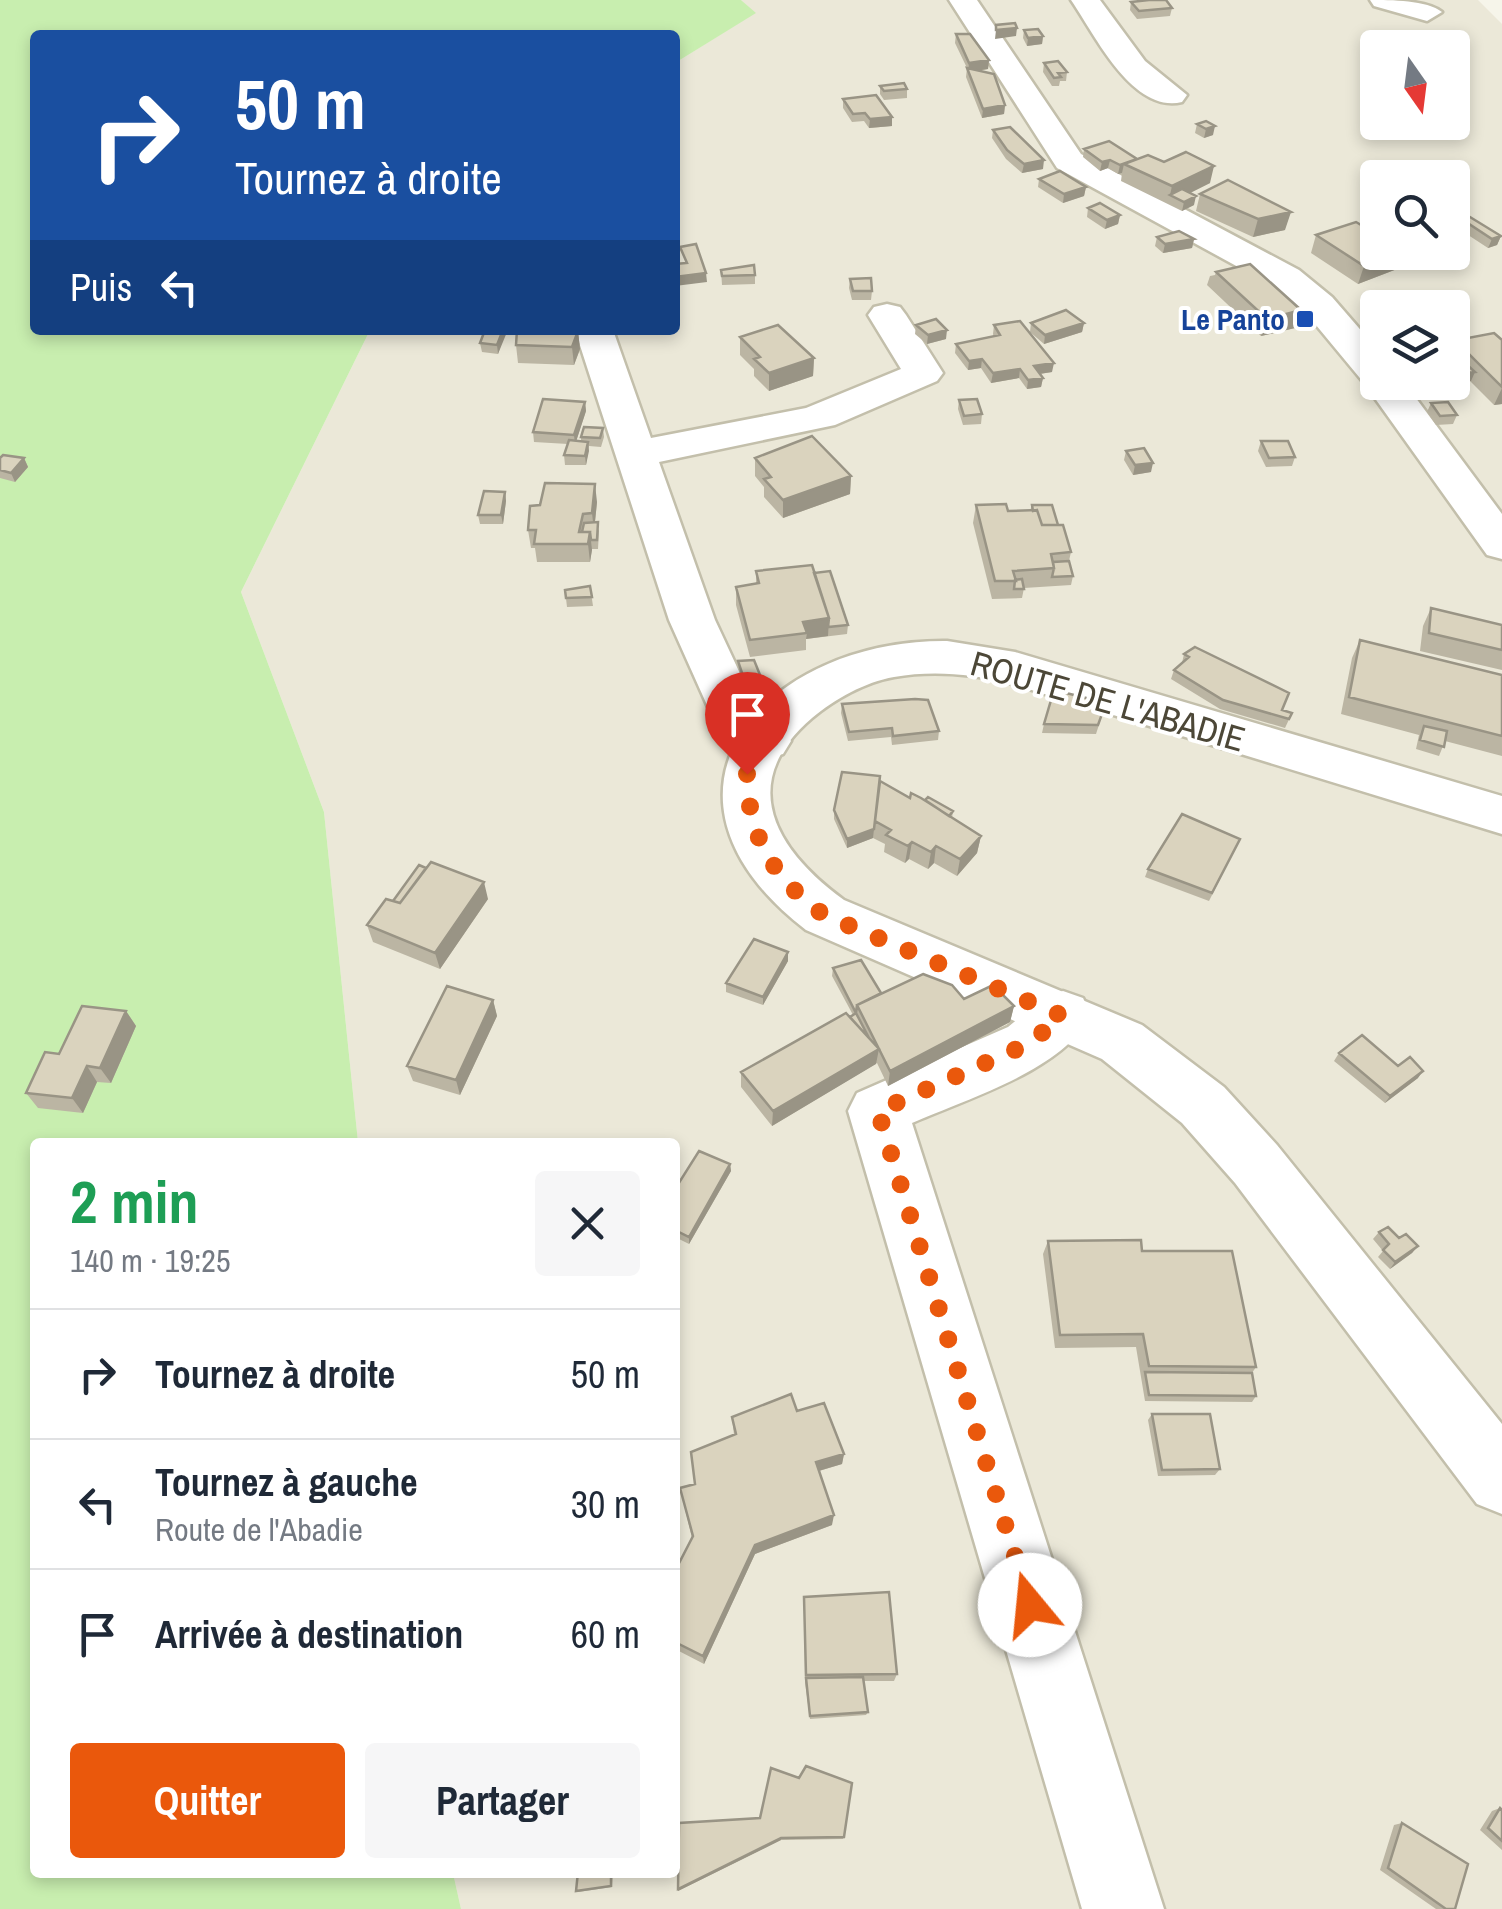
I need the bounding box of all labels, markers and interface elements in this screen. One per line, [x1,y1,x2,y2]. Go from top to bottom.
north arrow [1360,30,1470,140]
map controls [1360,30,1470,400]
text: 50 m [235,57,366,151]
icon: right [70,70,200,200]
text: Tournez à droite [235,147,502,208]
button: search [1360,160,1470,270]
icon: left [152,260,207,315]
text: Puis [70,262,132,313]
button: layers [1360,290,1470,400]
place label: Le Panto [1181,299,1285,339]
marker: Le Panto [1294,308,1316,330]
street label: ROUTE DE L'ABADIE [965,639,1251,763]
pin [705,672,790,775]
icon: arrive [720,687,775,742]
text: 2 min [70,1161,199,1242]
button: close [535,1171,640,1276]
text: 140 m · 19:25 [70,1239,230,1282]
icon: right [70,1347,125,1402]
text: Tournez à droite [155,1349,395,1400]
text: 50 m [571,1349,640,1400]
text: Tournez à gauche [155,1457,418,1508]
icon: left [70,1477,125,1532]
text: 30 m [571,1479,640,1530]
text: Route de l'Abadie [155,1508,363,1551]
position arrow [978,1553,1082,1657]
icon: arrive [70,1607,125,1662]
text: Arrivée à destination [155,1609,463,1660]
text: 60 m [571,1609,640,1660]
button: Quitter [70,1743,345,1858]
button: Partager [365,1743,640,1858]

